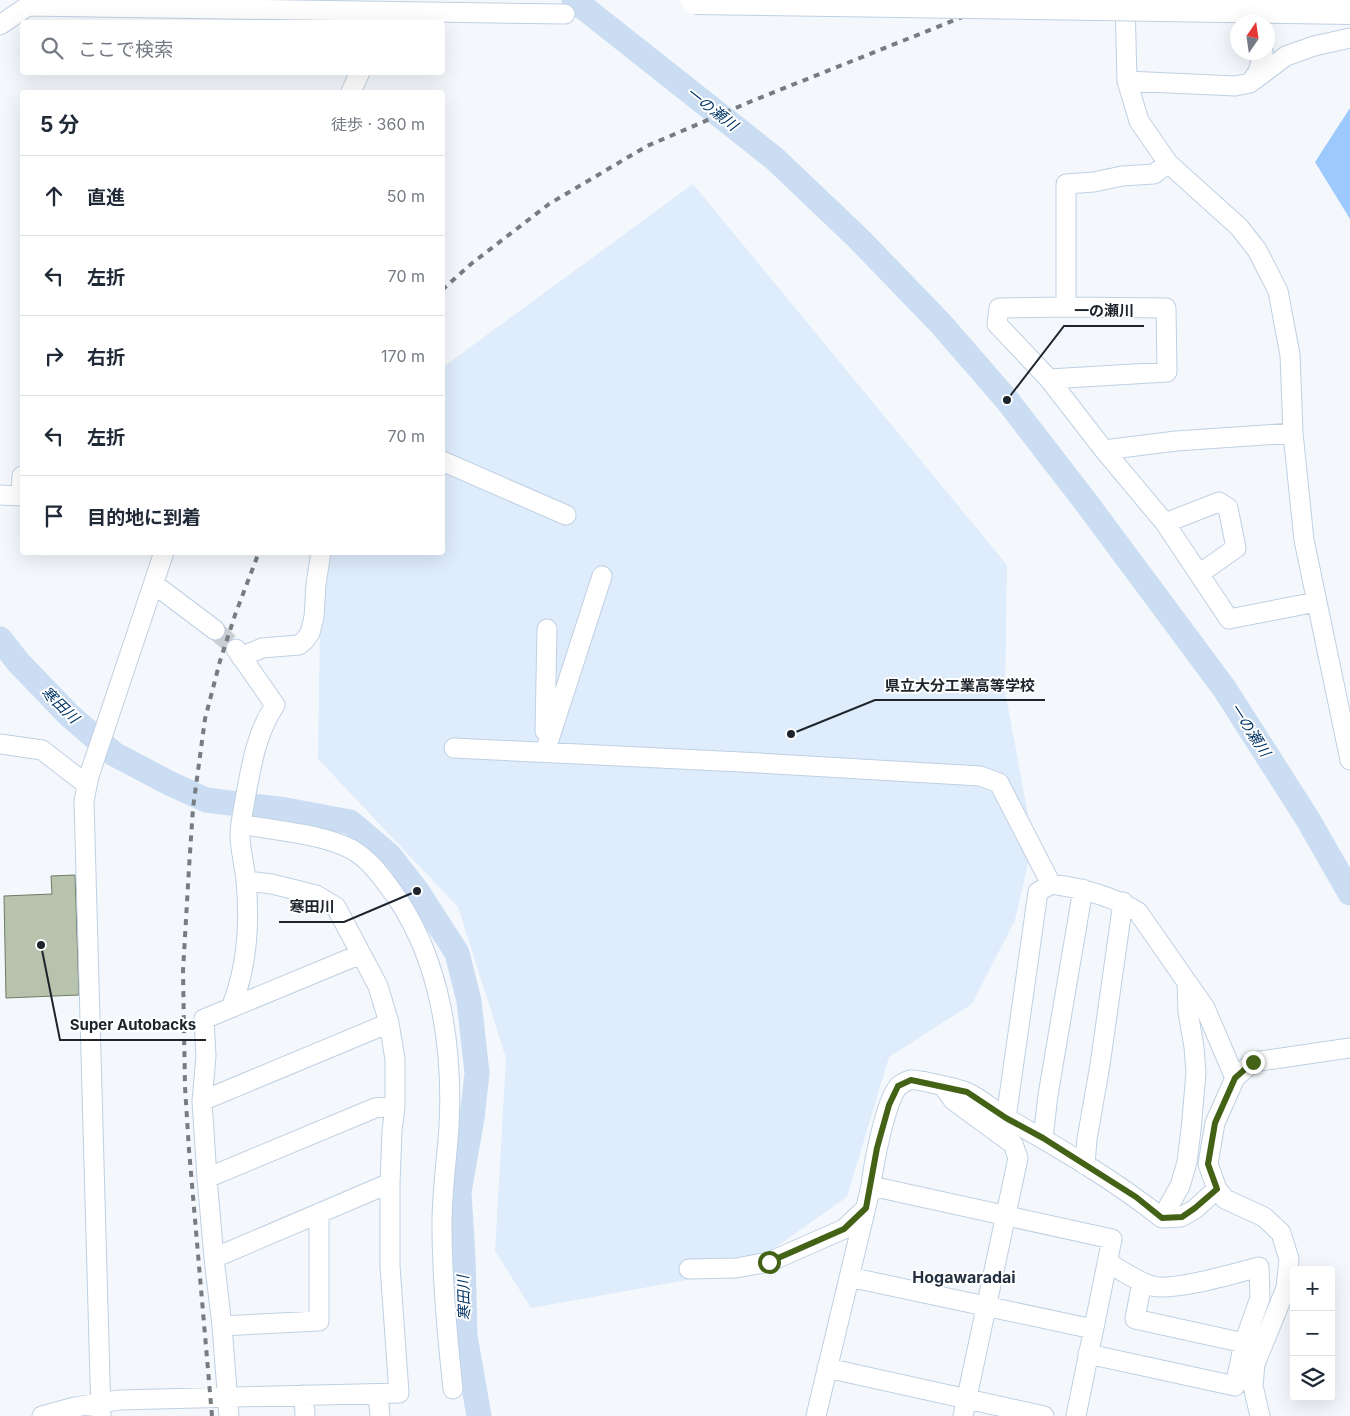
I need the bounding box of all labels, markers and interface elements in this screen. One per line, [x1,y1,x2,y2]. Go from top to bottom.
north arrow [1230,15,1275,60]
search box [20,20,445,75]
icon: search [38,34,66,62]
text: ここで検索 [78,38,173,61]
water label: 一の瀬川 [683,83,743,136]
text: 5 分 [40,112,79,137]
text: 徒歩 · 360 m [331,114,425,134]
icon: ahead [40,182,68,210]
text: 直進 [87,186,125,209]
text: 50 m [387,186,425,206]
icon: left [40,262,68,290]
text: 左折 [87,266,125,289]
text: 70 m [388,266,425,286]
callout: 一の瀬川 [1064,296,1144,326]
text: 一の瀬川 [1074,301,1134,320]
icon: right [40,342,68,370]
text: 右折 [87,346,125,369]
text: 170 m [381,346,425,366]
icon: left [40,422,68,450]
text: 左折 [87,426,125,449]
text: 70 m [388,426,425,446]
icon: arrive [40,502,68,530]
text: 目的地に到着 [87,506,201,529]
callout: 県立大分工業高等学校 [875,670,1045,700]
text: 県立大分工業高等学校 [885,676,1035,695]
water label: 寒田川 [38,682,85,728]
water label: 一の瀬川 [1226,699,1276,762]
callout: 寒田川 [279,892,344,922]
text: 寒田川 [289,897,335,916]
callout: Super Autobacks [60,1010,206,1040]
text: Super Autobacks [70,1015,196,1034]
route end [1242,1051,1265,1074]
route start [758,1251,781,1274]
map controls [1290,1266,1335,1401]
button: + [1290,1266,1335,1311]
district label: Hogawaradai [912,1267,1016,1287]
water label: 寒田川 [453,1273,474,1321]
button: − [1290,1311,1335,1356]
button: layers [1290,1356,1335,1401]

